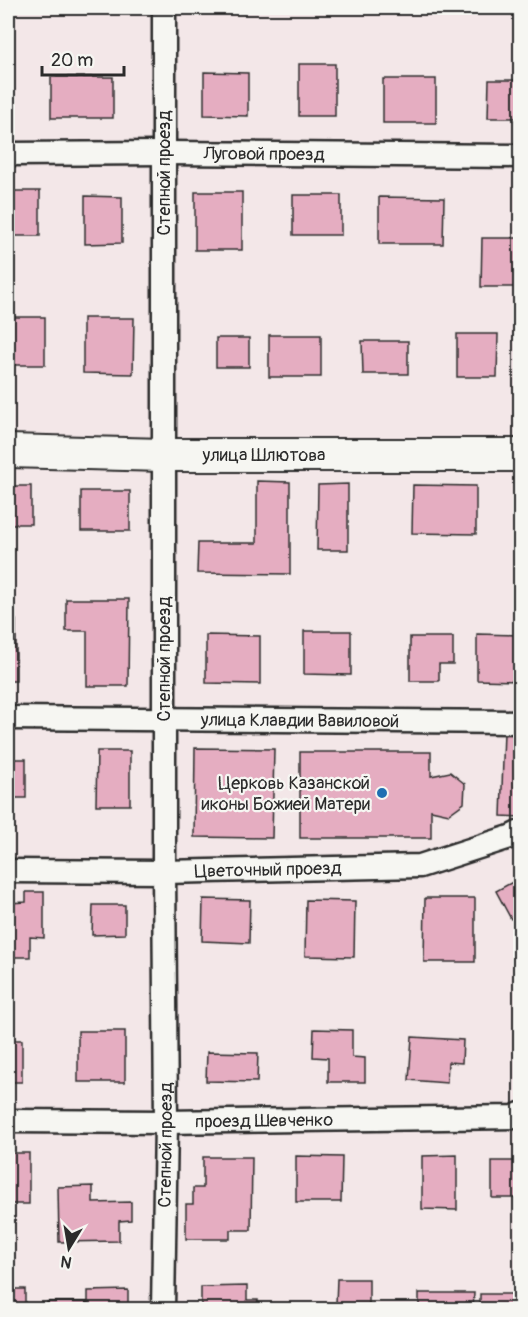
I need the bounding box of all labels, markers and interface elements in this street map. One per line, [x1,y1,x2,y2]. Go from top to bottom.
scale bar [42,39,124,77]
text: 20 m [51,49,93,72]
street label: Степной проезд [153,110,176,236]
street label: Луговой проезд [202,142,325,166]
street label: улица Шлютова [201,444,325,467]
street label: Степной проезд [153,596,176,722]
street label: улица Клавдии Вавиловой [200,708,399,733]
place label: Церковь Казанской иконы Божией Матери [201,772,370,816]
marker: Церковь Казанской иконы Божией Матери [375,786,389,800]
street label: Цветочный проезд [194,856,342,883]
street label: Степной проезд [153,1082,178,1208]
street label: проезд Шевченко [195,1108,333,1133]
north arrow [39,1218,99,1278]
text: N [59,1251,74,1273]

